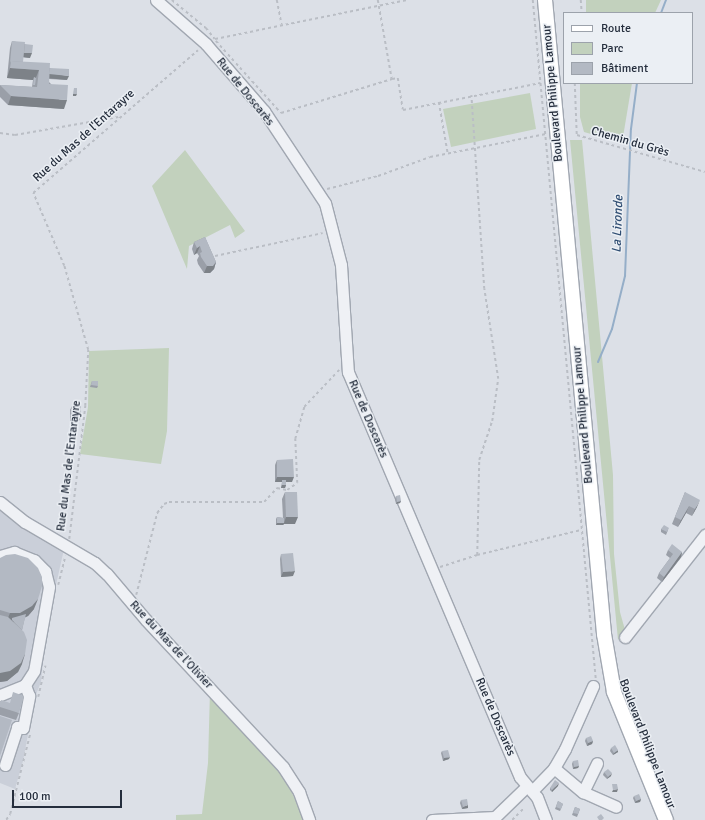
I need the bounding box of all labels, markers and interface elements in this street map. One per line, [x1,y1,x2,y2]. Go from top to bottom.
legend [563,12,693,84]
text: Route [601,21,631,36]
street label: Boulevard Philippe Lamour [540,24,566,162]
text: Parc [601,41,623,56]
street label: Rue de Doscarès [213,55,277,129]
text: Bâtiment [601,61,648,76]
street label: Rue du Mas de l'Entarayre [30,87,138,185]
street label: Chemin du Grès [589,124,671,160]
water label: La Lironde [609,195,627,253]
street label: Boulevard Philippe Lamour [570,346,596,484]
street label: Rue de Doscarès [345,378,391,460]
street label: Rue du Mas de l'Entarayre [54,400,84,532]
street label: Rue du Mas de l'Olivier [126,598,216,692]
street label: Rue de Doscarès [472,676,518,758]
street label: Boulevard Philippe Lamour [616,677,678,811]
scale bar [14,782,124,808]
text: 100 m [19,789,51,804]

